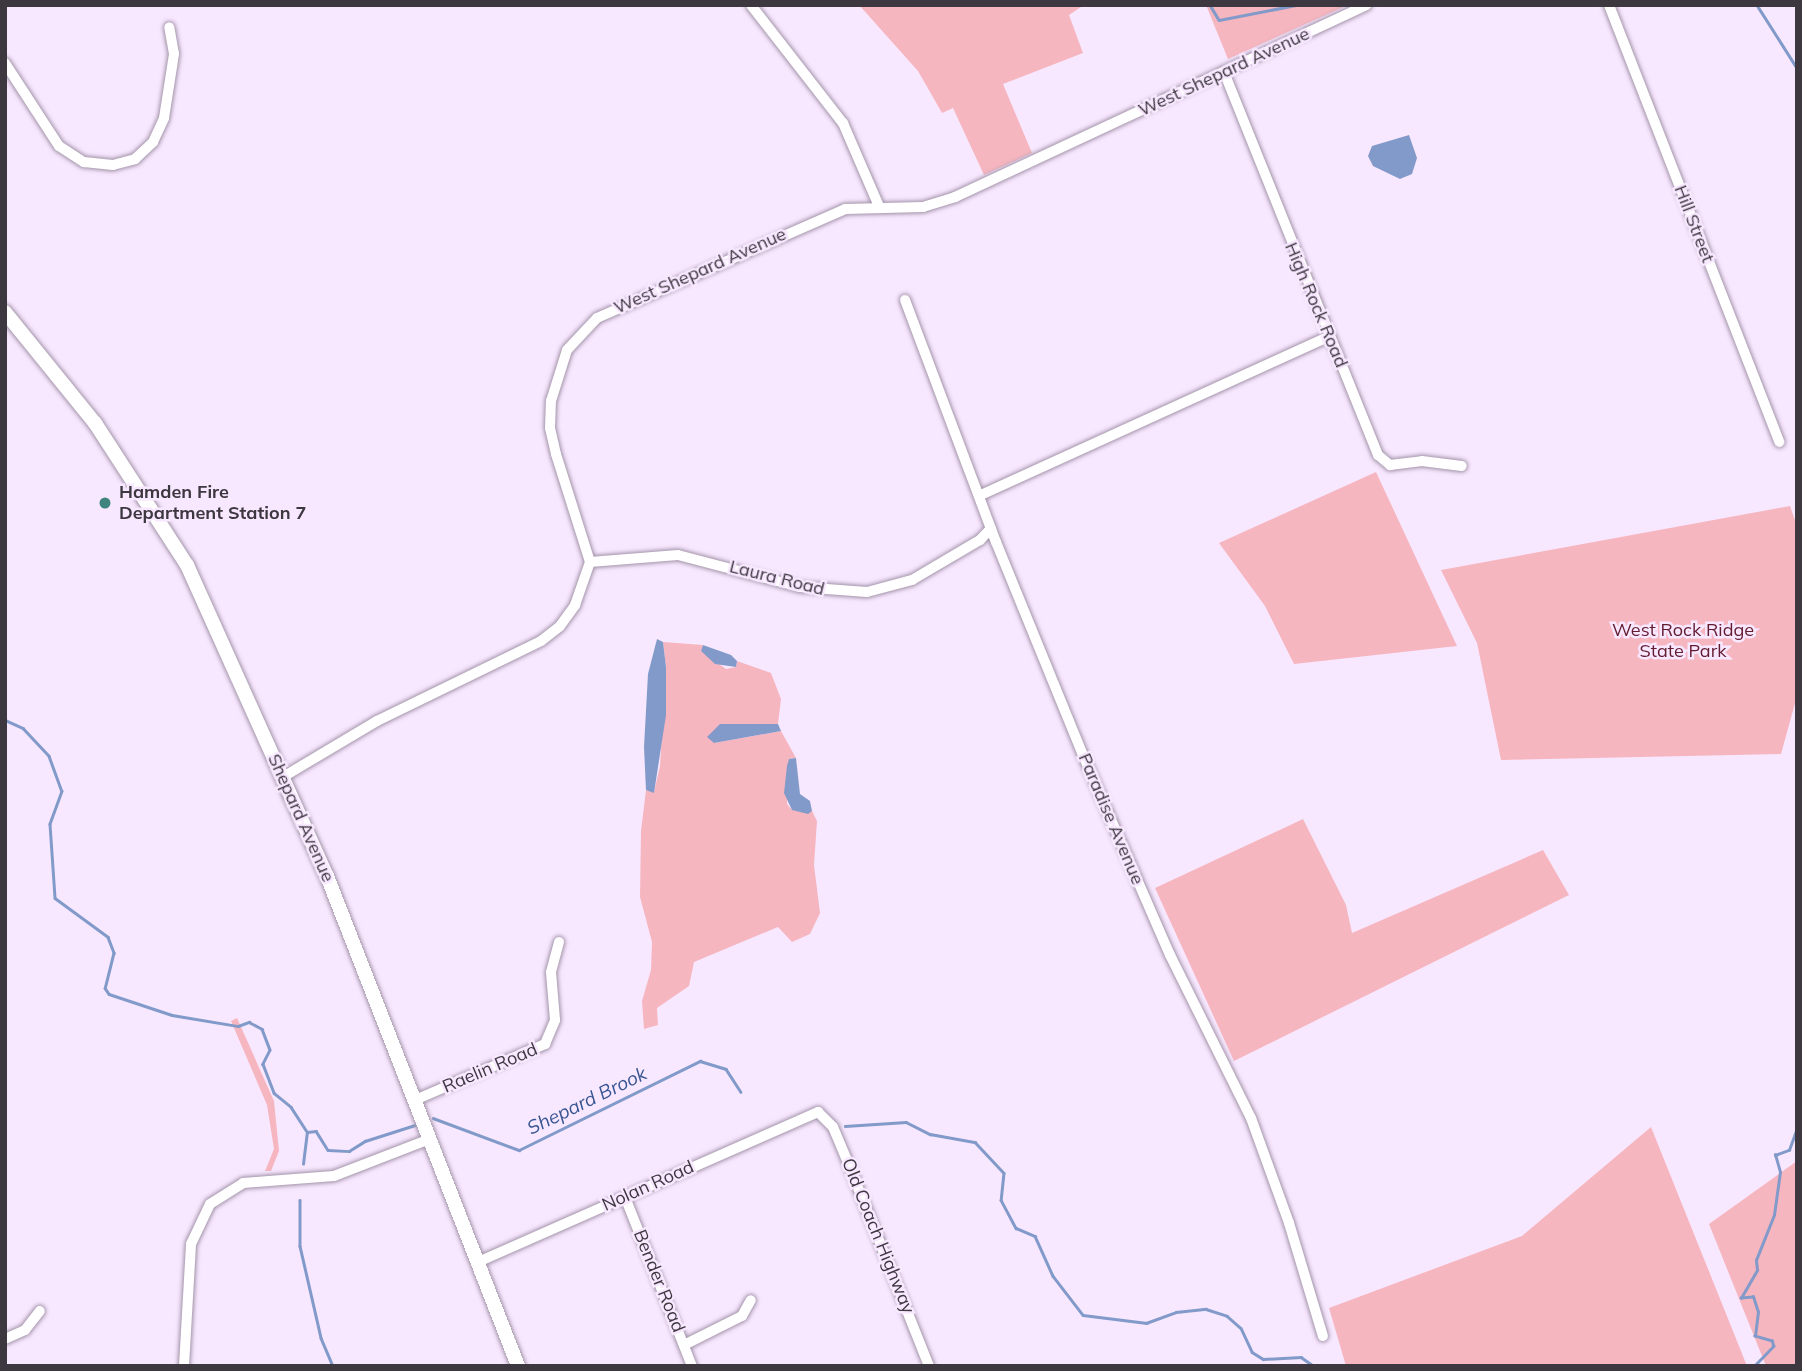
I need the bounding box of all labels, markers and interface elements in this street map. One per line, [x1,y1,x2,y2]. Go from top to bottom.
street label: West Shepard Avenue [1135,23,1313,121]
street label: Hill Street [1669,182,1719,266]
street label: West Shepard Avenue [610,223,790,319]
street label: High Rock Road [1280,239,1352,371]
place label: Hamden Fire Department Station 7 [119,482,306,524]
marker: Hamden Fire Department Station 7 [97,495,113,511]
street label: Laura Road [727,556,827,600]
park label: West Rock Ridge State Park [1612,620,1754,662]
street label: Paradise Avenue [1074,750,1148,888]
street label: Shepard Avenue [263,751,339,885]
street label: Raelin Road [439,1038,541,1098]
water label: Shepard Brook [523,1062,651,1140]
street label: Old Coach Highway [837,1155,919,1317]
street label: Nolan Road [599,1156,697,1216]
street label: Bender Road [629,1227,689,1335]

